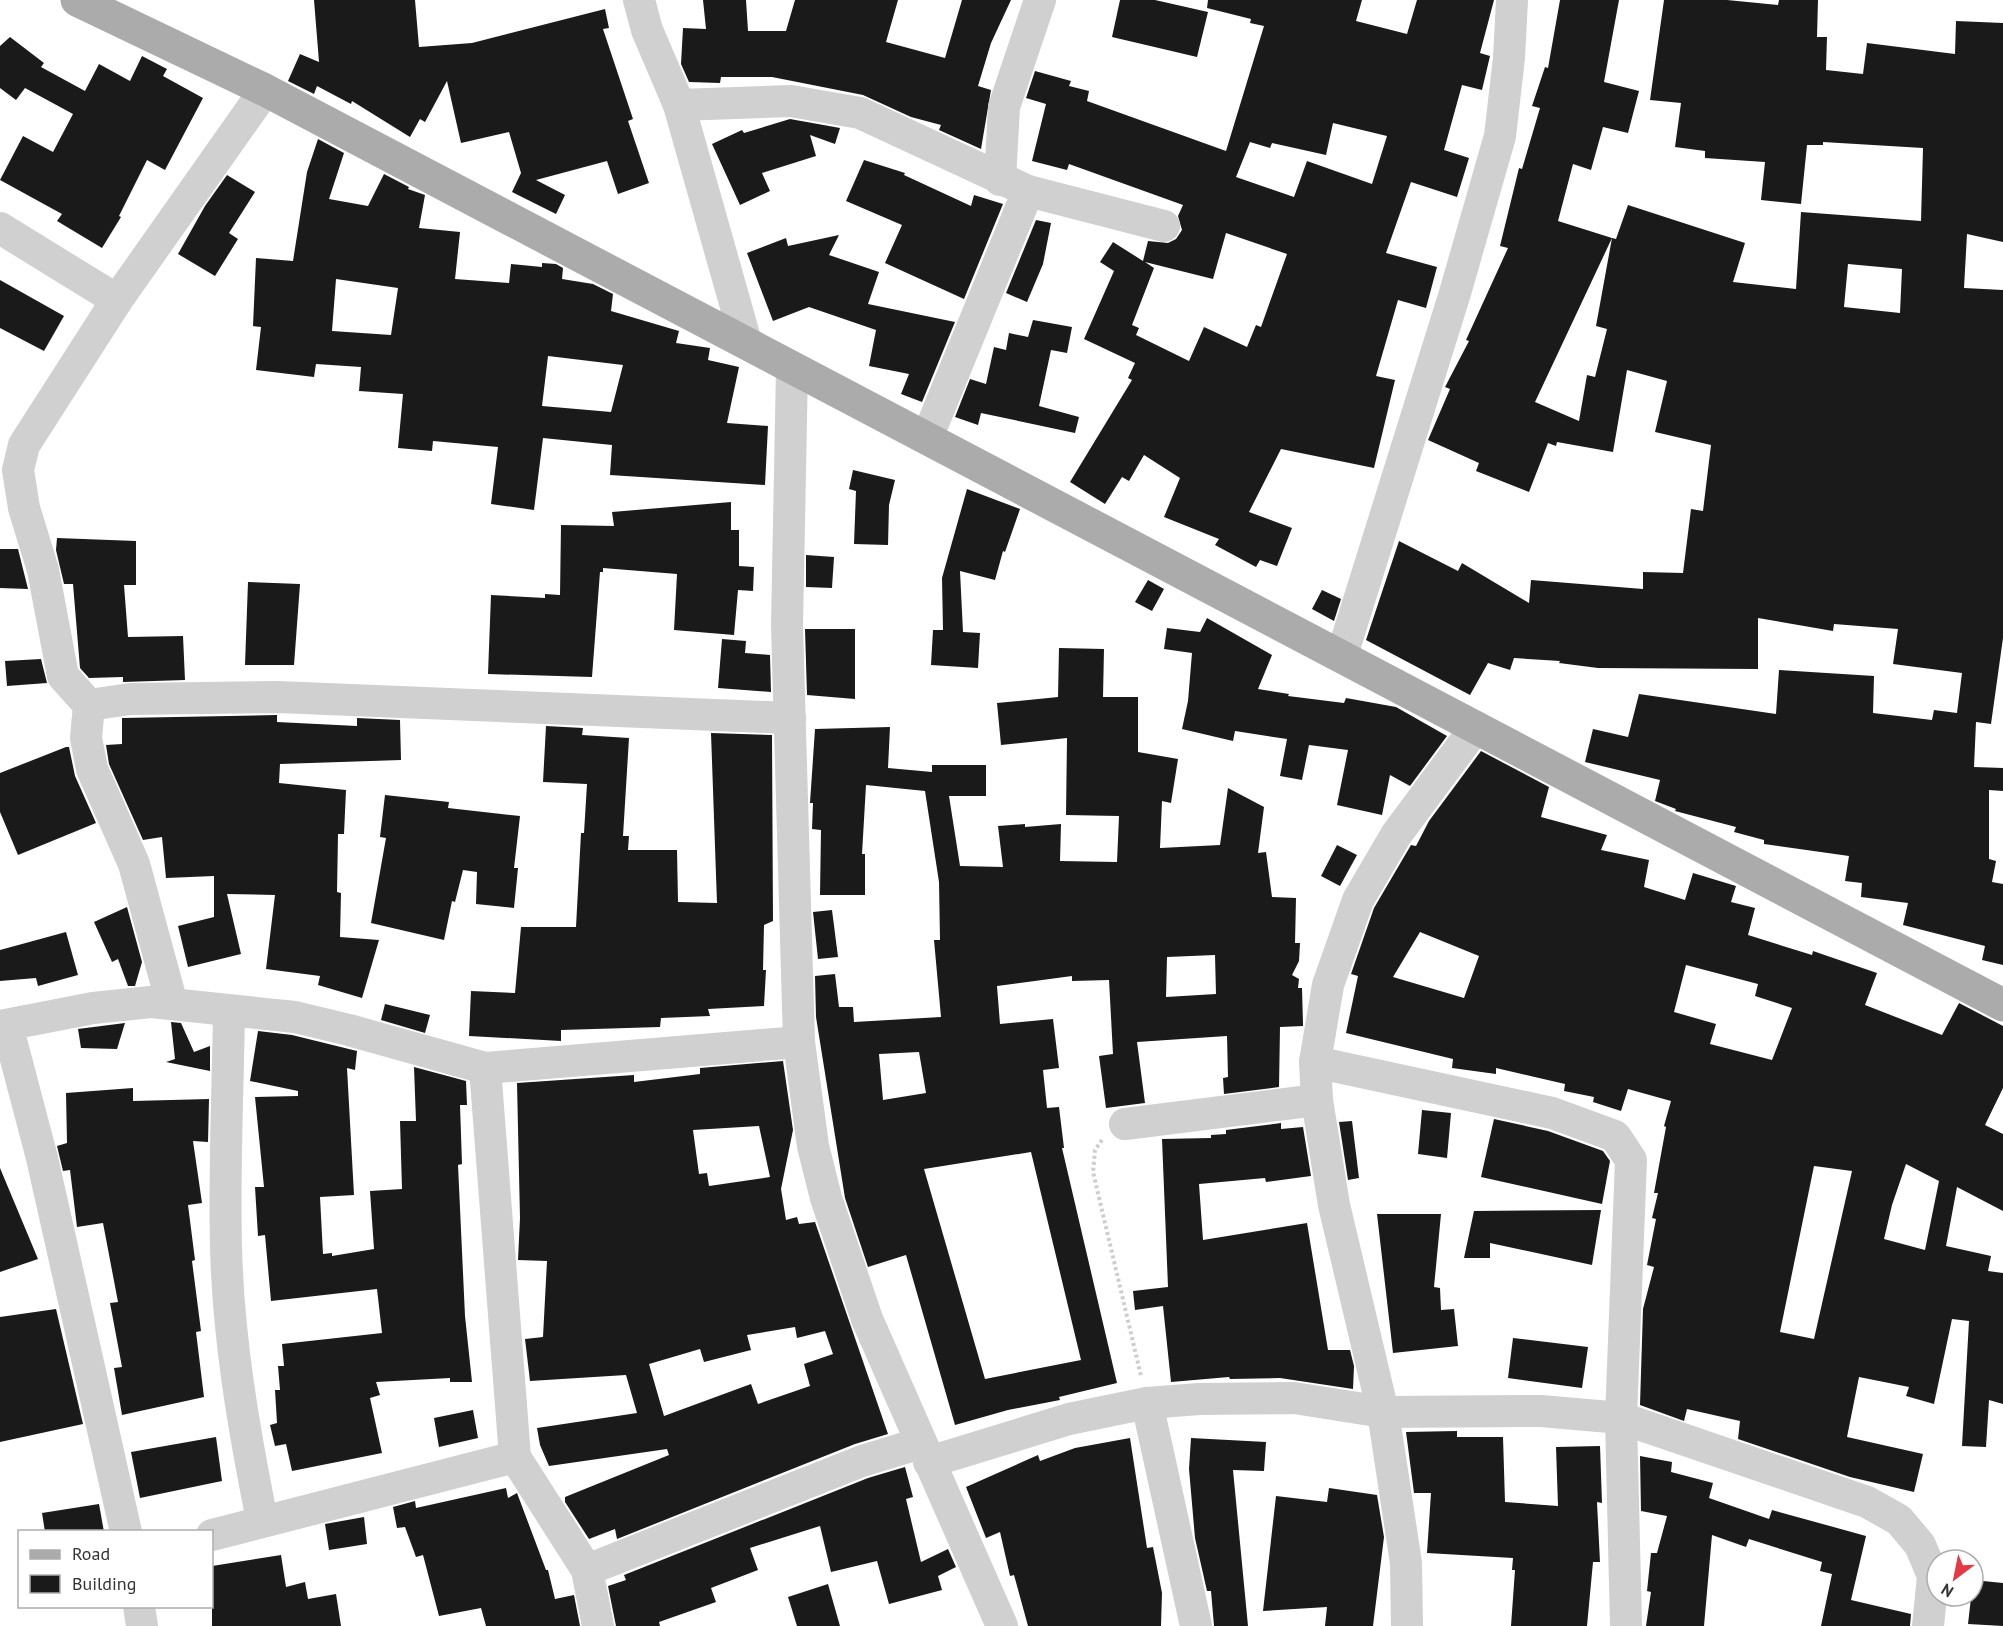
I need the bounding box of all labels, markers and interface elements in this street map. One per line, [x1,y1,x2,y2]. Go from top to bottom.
legend [18,1530,213,1608]
text: Road [72,1542,110,1565]
north arrow [1925,1548,1985,1608]
text: Building [72,1572,136,1595]
text: N [1937,1579,1957,1602]

